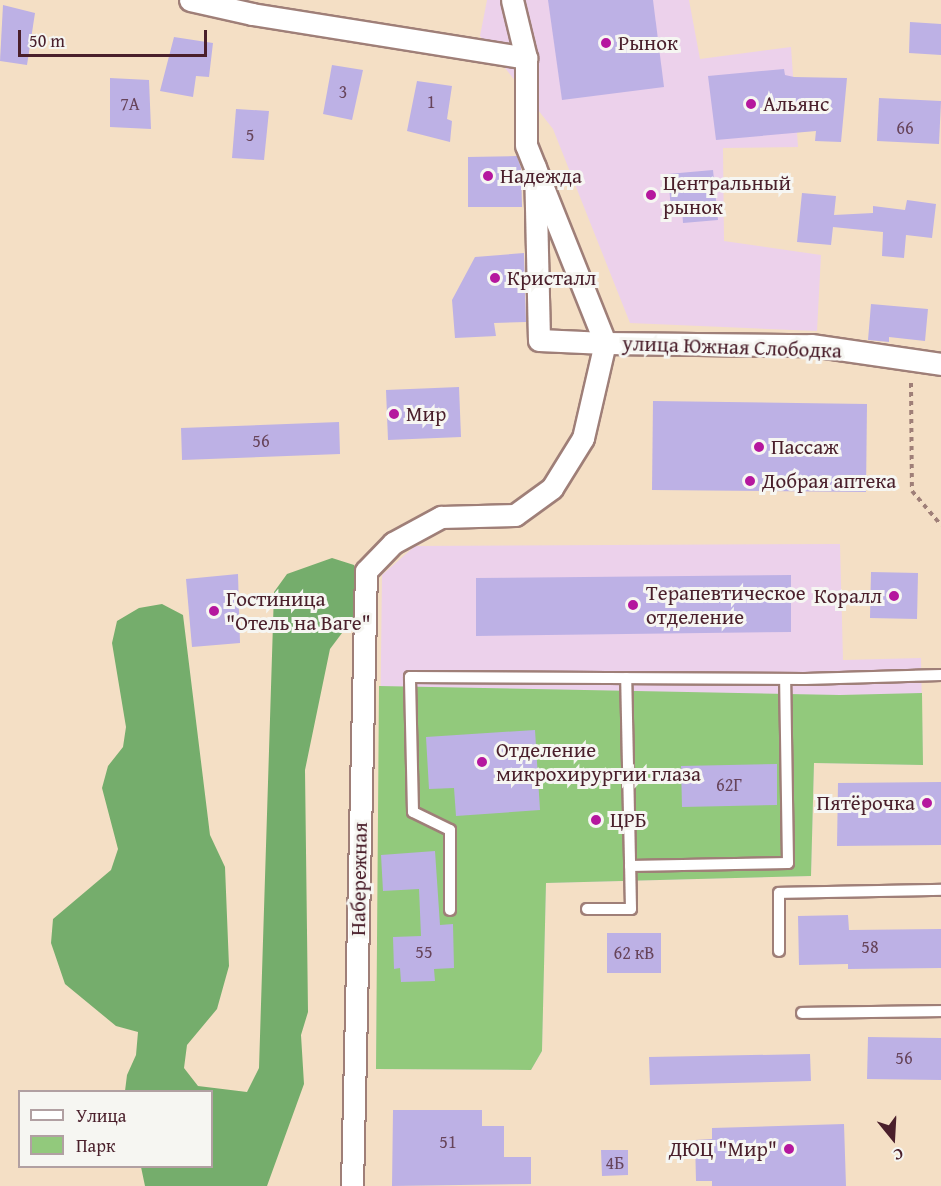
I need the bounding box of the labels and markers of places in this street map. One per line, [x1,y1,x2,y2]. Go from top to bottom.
place label: Рынок [618,30,678,56]
marker: Рынок [599,36,613,50]
place label: Альянс [763,91,829,117]
marker: Альянс [744,97,758,111]
place label: Надежда [500,163,582,189]
marker: Надежда [481,169,495,183]
place label: Центральный рынок [663,170,791,220]
marker: Центральный рынок [644,188,658,202]
place label: Кристалл [507,265,596,291]
marker: Кристалл [488,271,502,285]
place label: Мир [406,401,446,427]
marker: Мир [387,407,401,421]
place label: Пассаж [771,434,839,460]
marker: Пассаж [752,440,766,454]
place label: Добрая аптека [762,468,896,494]
marker: Добрая аптека [743,474,757,488]
place label: Терапевтическое отделение [646,580,805,630]
place label: Коралл [814,583,882,609]
place label: Гостиница "Отель на Ваге" [226,586,371,636]
marker: Коралл [887,589,901,603]
marker: Терапевтическое отделение [624,596,642,614]
marker: Гостиница "Отель на Ваге" [207,604,221,618]
place label: Отделение микрохирургии глаза [496,737,701,787]
marker: Отделение микрохирургии глаза [473,753,491,771]
place label: Пятёрочка [817,790,915,816]
marker: Пятёрочка [920,796,934,810]
place label: ЦРБ [610,807,647,833]
marker: ЦРБ [587,811,605,829]
place label: ДЮЦ "Мир" [669,1136,777,1162]
marker: ДЮЦ "Мир" [782,1142,796,1156]

